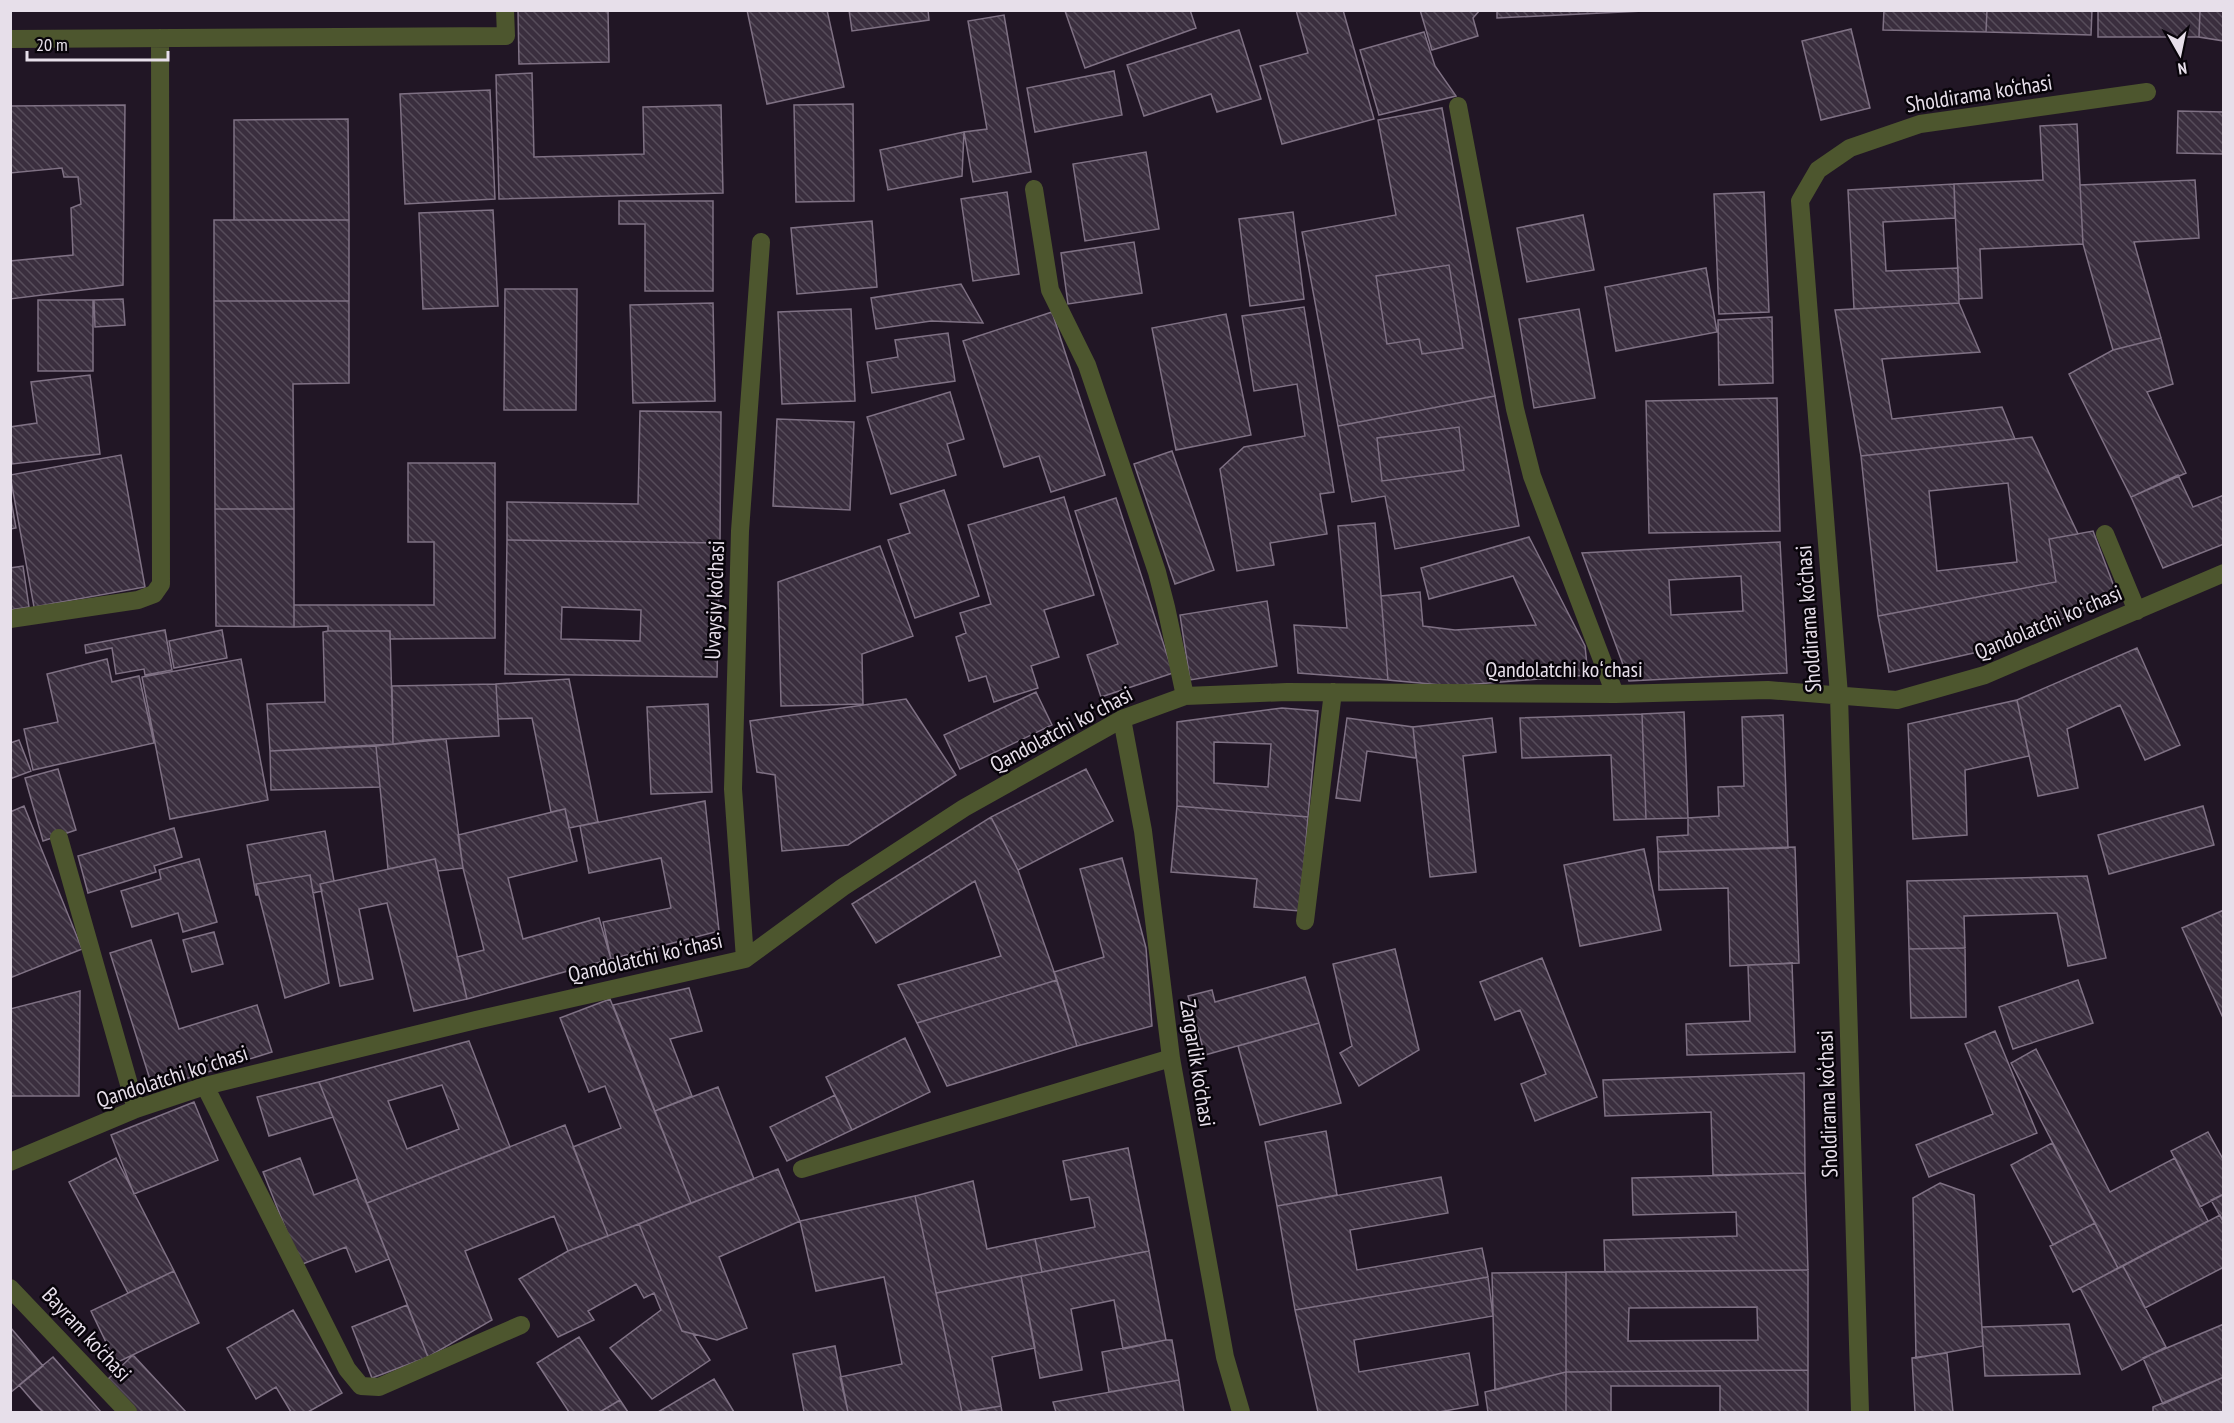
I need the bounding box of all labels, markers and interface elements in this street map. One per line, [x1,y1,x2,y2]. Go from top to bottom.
scale bar [27,24,168,62]
north arrow [2150,24,2210,84]
text: 20 m [36,33,68,56]
text: N [2177,58,2188,79]
street label: Sholdirama ko‘chasi [1904,68,2054,118]
street label: Uvaysiy ko'chasi [698,540,730,660]
street label: Sholdirama ko‘chasi [1789,544,1827,694]
street label: Qandolatchi koʻchasi [1970,578,2126,666]
street label: Qandolatchi koʻchasi [1485,655,1643,683]
street label: Qandolatchi koʻchasi [985,680,1137,778]
street label: Qandolatchi koʻchasi [565,926,725,988]
street label: Zargarlik ko'chasi [1174,997,1222,1129]
street label: Sholdirama ko‘chasi [1810,1030,1844,1178]
street label: Qandolatchi koʻchasi [93,1038,251,1114]
street label: Bayram ko'chasi [36,1281,138,1387]

